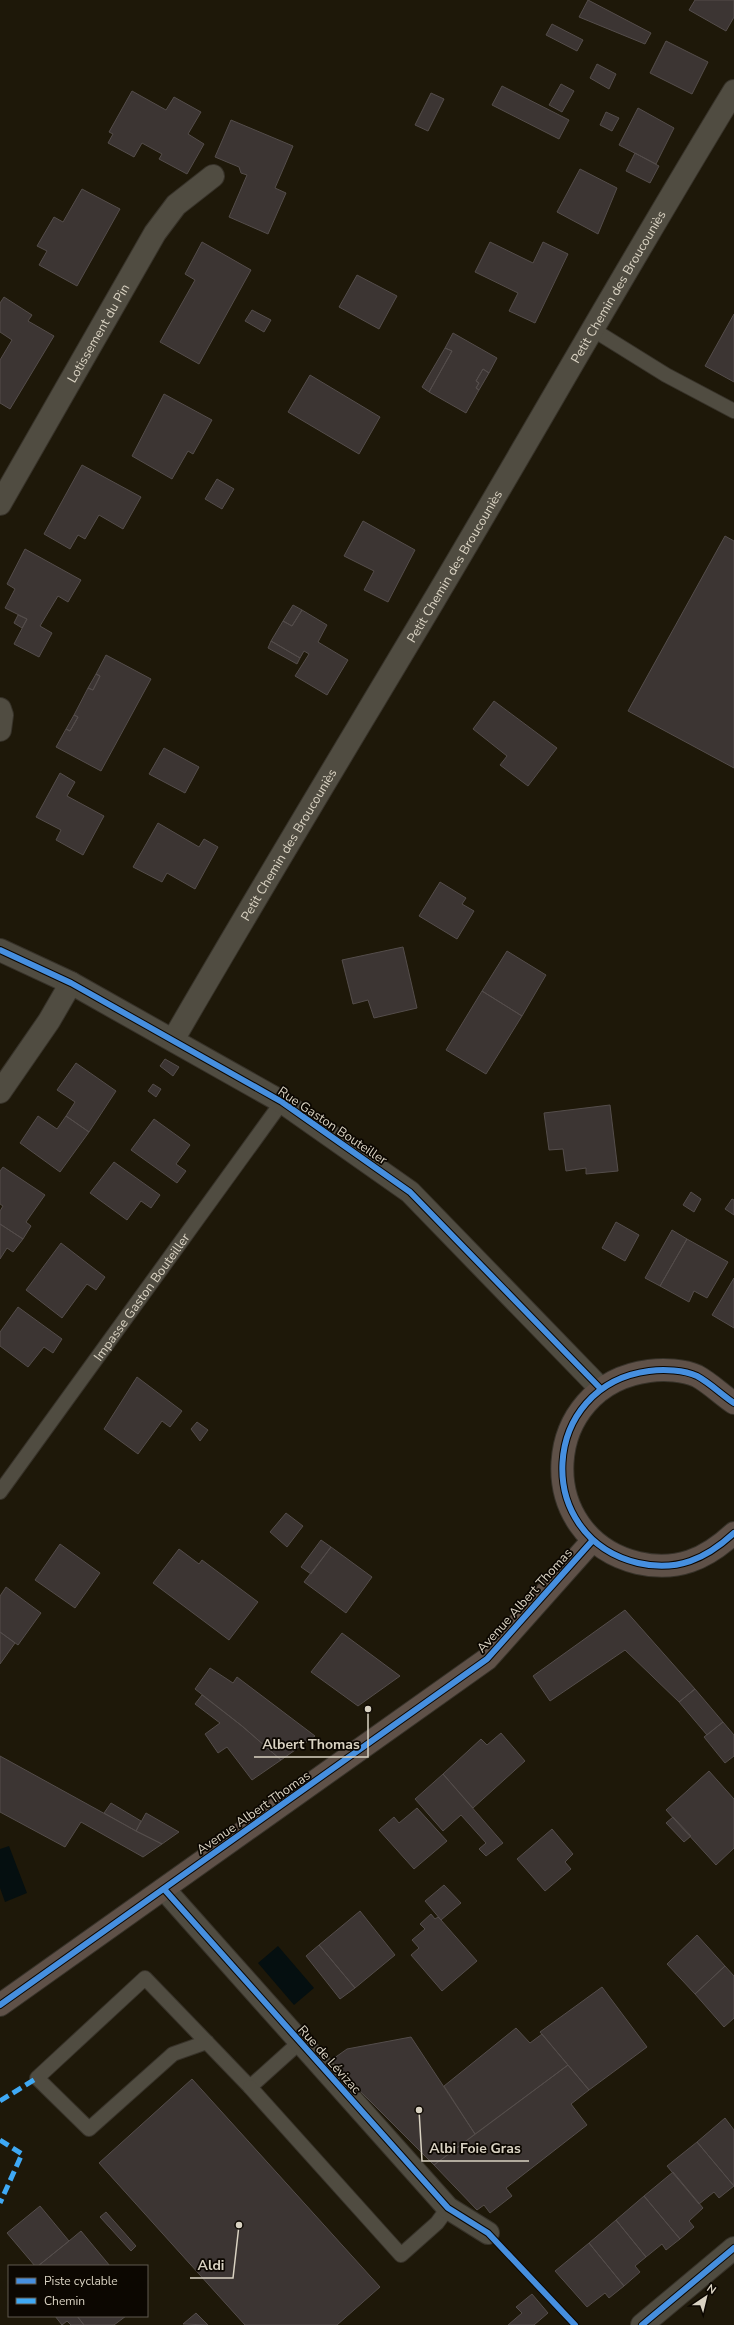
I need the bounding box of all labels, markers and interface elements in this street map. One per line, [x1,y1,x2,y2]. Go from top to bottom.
street label: Petit Chemin des Broucouniès [567,207,670,367]
street label: Lotissement du Pin [63,281,134,386]
street label: Petit Chemin des Broucouniès [403,487,507,646]
street label: Petit Chemin des Broucouniès [237,765,341,924]
street label: Rue Gaston Bouteiller [274,1083,391,1169]
street label: Impasse Gaston Bouteiller [90,1229,195,1365]
street label: Avenue Albert Thomas [473,1544,577,1657]
callout: Albert Thomas [254,1731,368,1757]
text: Albert Thomas [262,1735,360,1754]
street label: Avenue Albert Thomas [193,1767,314,1859]
street label: Rue de Lévizac [294,2022,365,2098]
callout: Albi Foie Gras [422,2135,529,2161]
text: Albi Foie Gras [429,2139,521,2158]
callout: Aldi [190,2252,233,2278]
text: Aldi [198,2256,224,2275]
legend [8,2265,148,2317]
text: Piste cyclable [44,2273,118,2289]
north arrow [686,2277,726,2317]
text: N [704,2281,719,2298]
text: Chemin [44,2293,85,2309]

